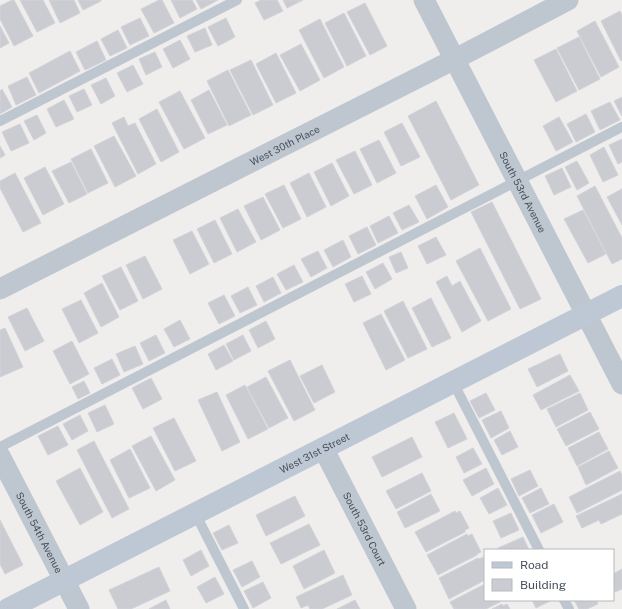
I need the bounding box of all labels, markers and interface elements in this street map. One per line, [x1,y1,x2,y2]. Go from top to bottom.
street label: West 30th Place [248,122,322,168]
street label: South 53rd Avenue [497,149,549,235]
street label: West 31st Street [277,430,352,476]
street label: South 54th Avenue [14,490,65,575]
street label: South 53rd Court [341,490,389,568]
legend [484,549,614,601]
text: Road [520,558,548,572]
text: Building [520,578,566,592]

